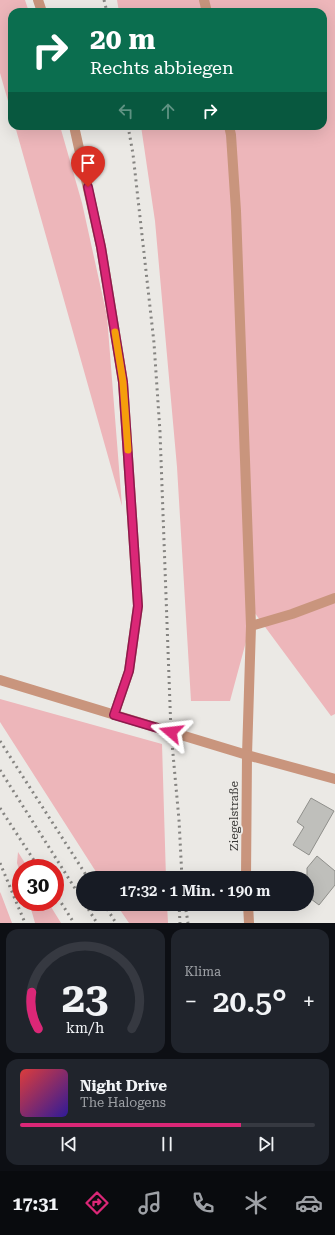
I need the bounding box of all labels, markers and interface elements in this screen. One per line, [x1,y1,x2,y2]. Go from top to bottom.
text: 20 m [90,23,155,56]
icon: right [24,24,76,76]
text: Rechts abbiegen [90,57,234,78]
icon: left [115,100,137,122]
icon: ahead [157,100,179,122]
icon: right [199,100,221,122]
pin [71,146,105,187]
icon: arrive [77,152,99,174]
position arrow [150,711,192,753]
street label: Ziegelstraße [227,781,241,851]
speed limit sign: 30 [12,859,64,911]
text: 17:32 · 1 Min. · 190 m [119,882,271,900]
text: Klima [185,964,221,979]
text: 23 [62,973,109,1022]
text: 20.5° [213,984,287,1019]
text: − [185,989,197,1014]
text: + [303,989,315,1014]
text: km/h [66,1020,104,1036]
text: Night Drive [80,1077,167,1095]
text: The Halogens [80,1095,166,1110]
icon: previous [58,1133,80,1155]
icon: pause [156,1133,178,1155]
icon: next [255,1133,277,1155]
icon: directions [83,1189,111,1217]
icon: music [136,1189,164,1217]
icon: phone [189,1189,217,1217]
icon: climate [242,1189,270,1217]
icon: car [295,1189,323,1217]
text: 17:31 [12,1193,58,1214]

